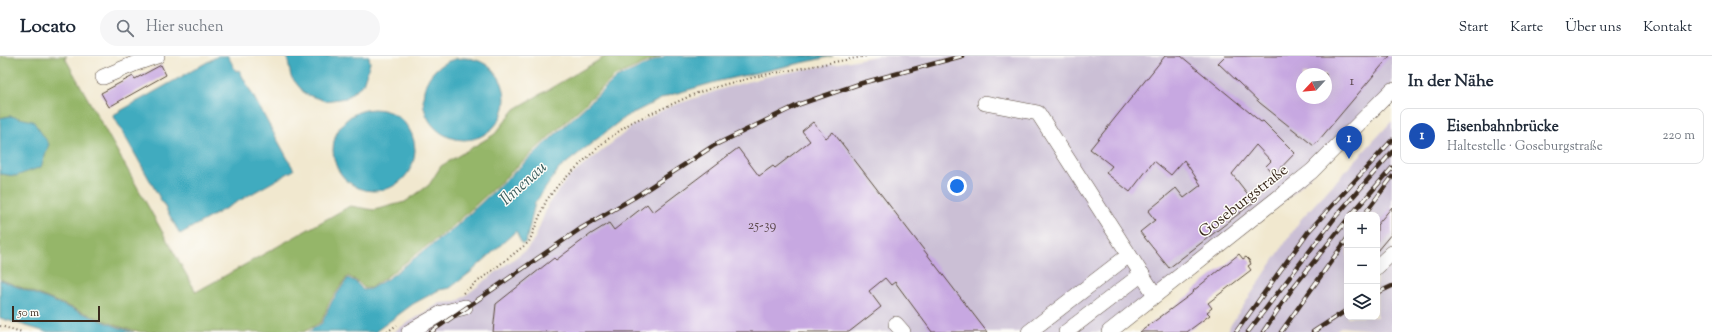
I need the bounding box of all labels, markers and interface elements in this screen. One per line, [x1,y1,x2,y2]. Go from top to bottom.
search box [100,10,380,46]
text: Locato [20,14,76,41]
icon: search [114,17,136,39]
text: Hier suchen [146,17,224,38]
text: Start [1459,18,1488,38]
text: Karte [1510,18,1543,38]
text: Über uns [1565,18,1621,38]
text: Kontakt [1643,18,1692,38]
north arrow [1296,68,1332,104]
text: In der Nähe [1408,70,1494,94]
house number: 1 [1350,72,1355,92]
text: Eisenbahnbrücke [1447,117,1559,138]
pin: 1 [1336,126,1362,159]
text: 1 [1420,127,1424,145]
text: 220 m [1662,127,1695,145]
text: Haltestelle · Goseburgstraße [1447,138,1603,156]
water label: Ilmenau [495,156,553,212]
street label: Goseburgstraße [1194,160,1294,244]
your location [947,176,967,196]
map controls [1344,212,1380,320]
button: + [1344,212,1380,248]
house number: 25-39 [748,216,776,236]
button: − [1344,248,1380,284]
button: layers [1344,284,1380,320]
scale bar [12,304,100,323]
text: 50 m [18,305,39,321]

